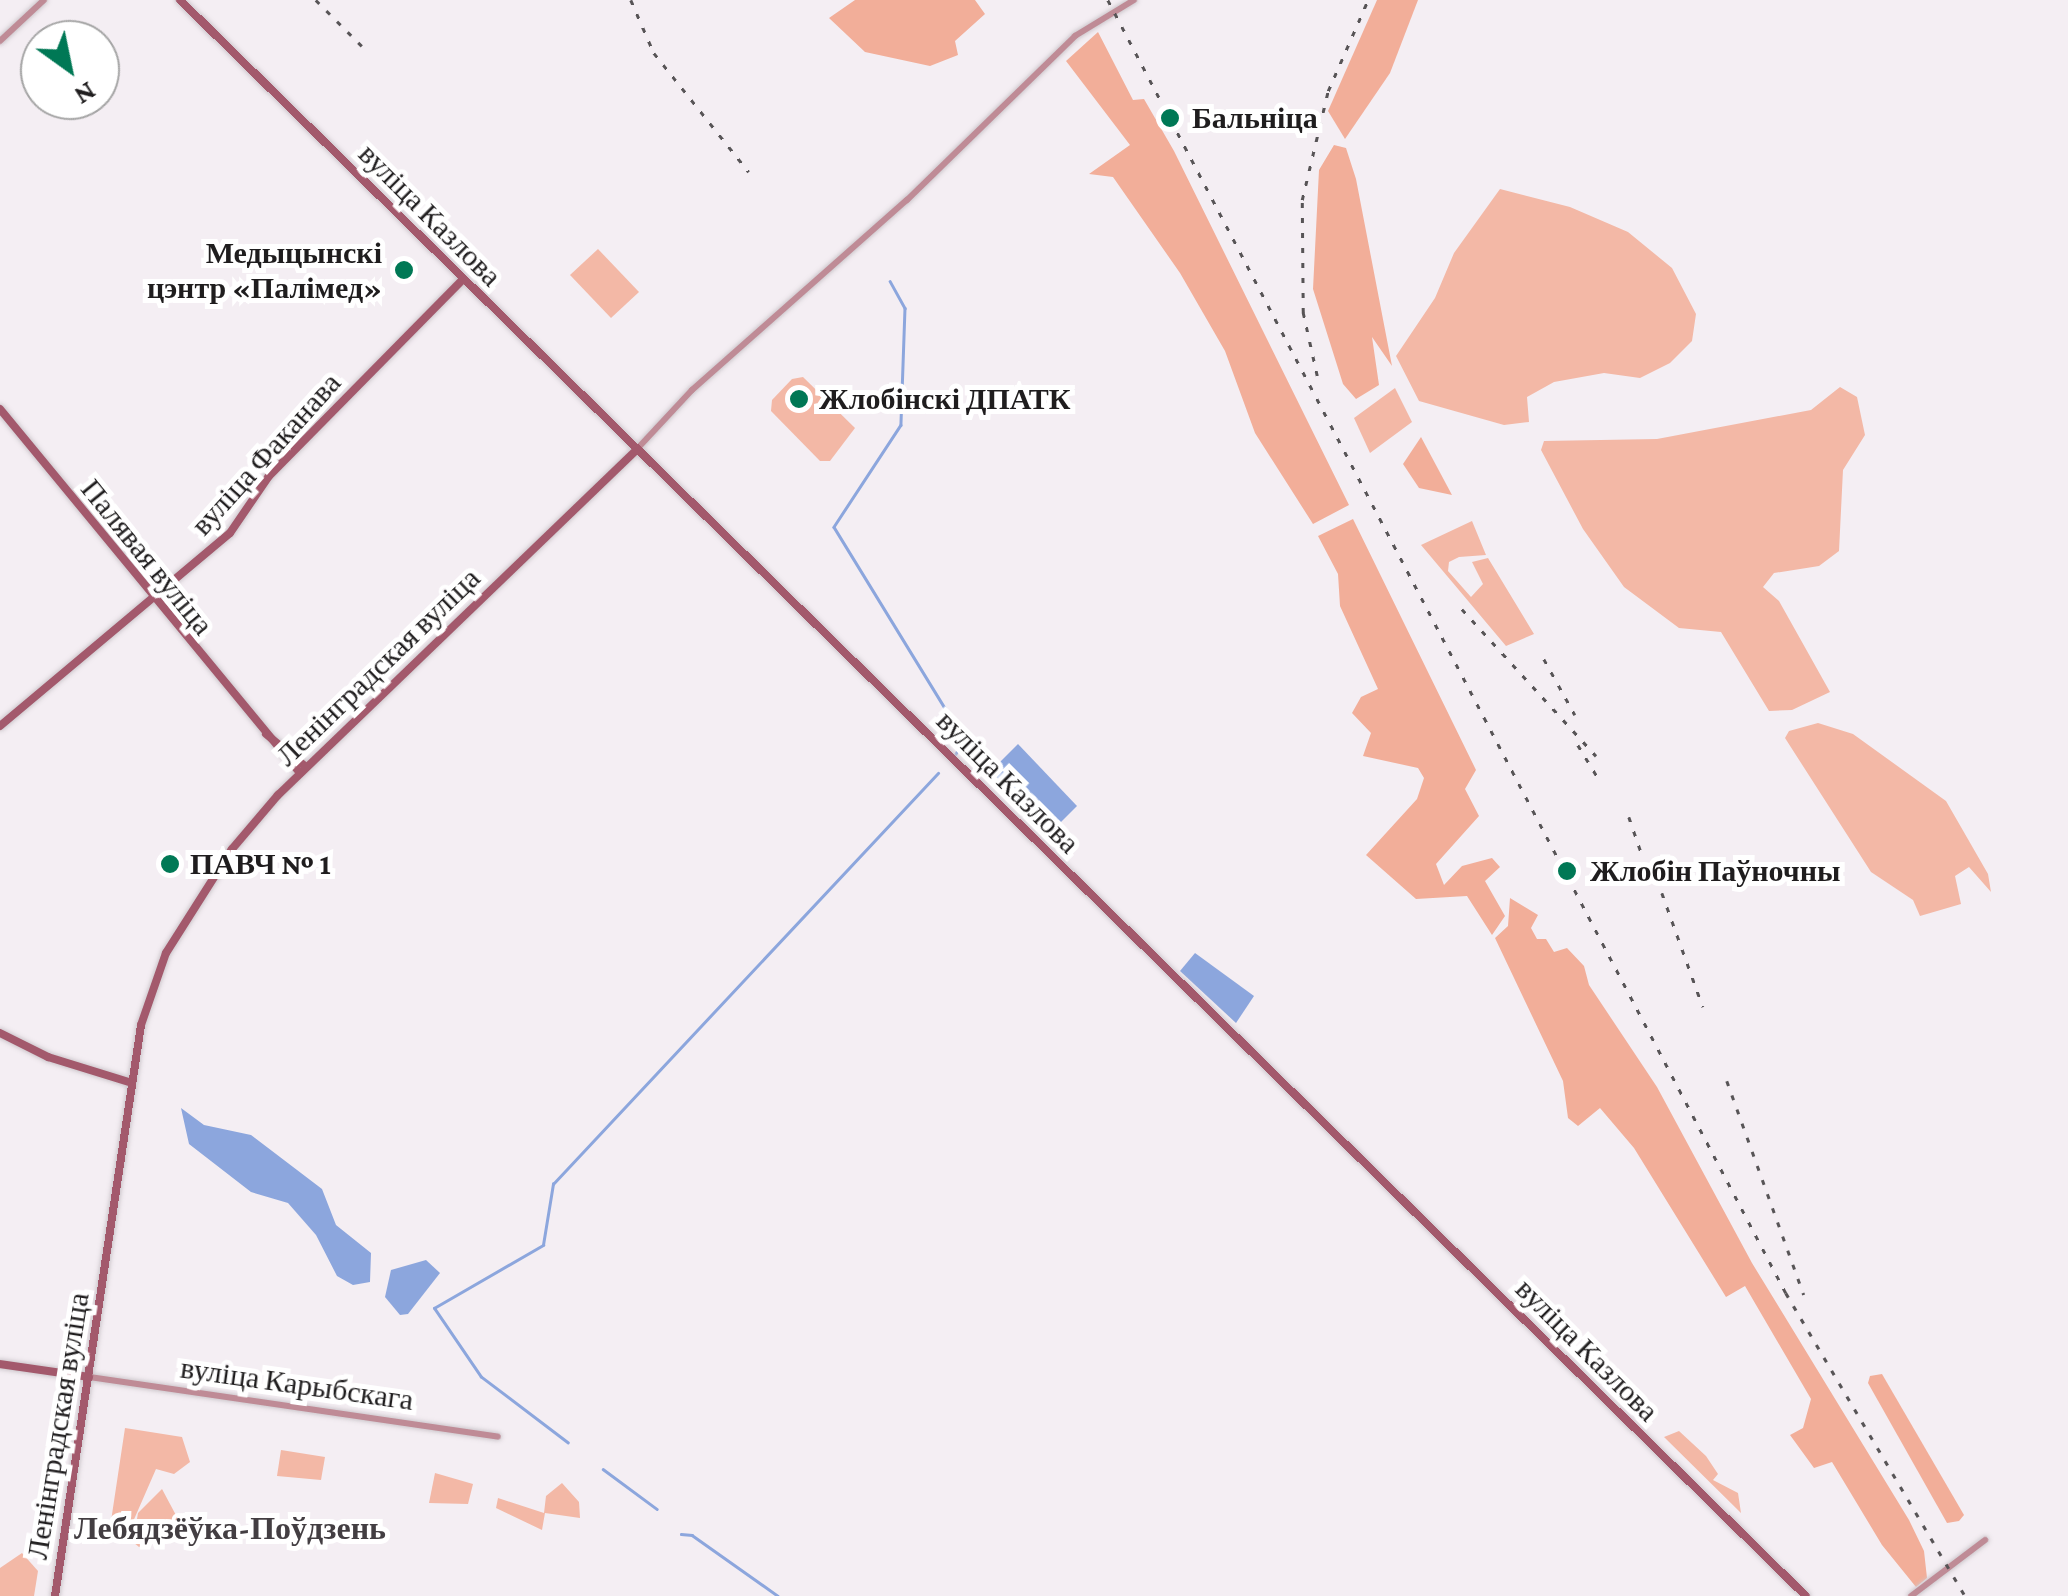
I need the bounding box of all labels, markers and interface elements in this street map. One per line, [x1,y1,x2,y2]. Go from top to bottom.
north arrow [20,20,120,120]
text: N [69,76,102,112]
place label: Бальніца [1192,100,1318,136]
marker: Бальніца [1157,105,1183,131]
street label: вуліца Казлова [351,136,509,294]
place label: Медыцынскі цэнтр «Палімед» [147,235,382,306]
marker: Медыцынскі цэнтр «Палімед» [391,257,417,283]
street label: вуліца Факанава [184,365,348,543]
place label: Жлобінскі ДПАТК [819,381,1071,417]
marker: Жлобінскі ДПАТК [788,388,810,410]
street label: Палявая вуліца [73,472,221,642]
street label: Ленінградская вуліца [269,560,487,774]
street label: вуліца Казлова [929,703,1087,861]
place label: ПАВЧ № 1 [190,846,331,882]
marker: ПАВЧ № 1 [159,853,181,875]
place label: Жлобін Паўночны [1590,853,1840,889]
marker: Жлобін Паўночны [1554,858,1580,884]
street label: вуліца Казлова [1508,1271,1666,1429]
street label: Ленінградская вуліца [19,1290,97,1562]
street label: вуліца Карыбскага [178,1350,416,1418]
district label: Лебядзёўка-Поўдзень [74,1509,386,1547]

